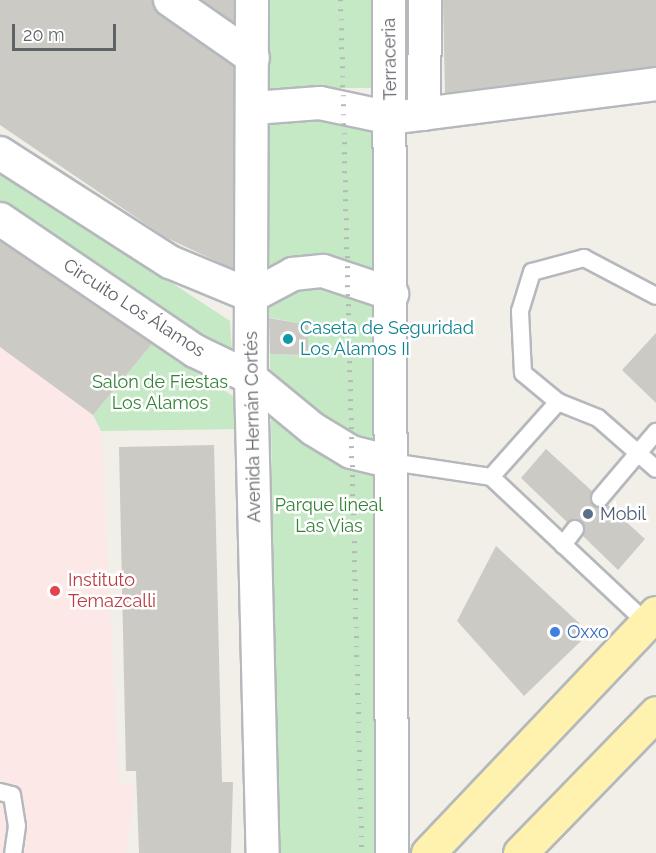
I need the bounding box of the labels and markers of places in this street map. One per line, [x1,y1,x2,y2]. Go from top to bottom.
place label: Caseta de Seguridad Los Alamos II [300,318,474,360]
marker: Caseta de Seguridad Los Alamos II [281,332,295,346]
place label: Mobil [600,503,646,525]
marker: Mobil [581,507,595,521]
place label: Instituto Temazcalli [68,570,156,612]
marker: Instituto Temazcalli [46,582,64,600]
place label: Oxxo [567,621,609,643]
marker: Oxxo [548,625,562,639]

